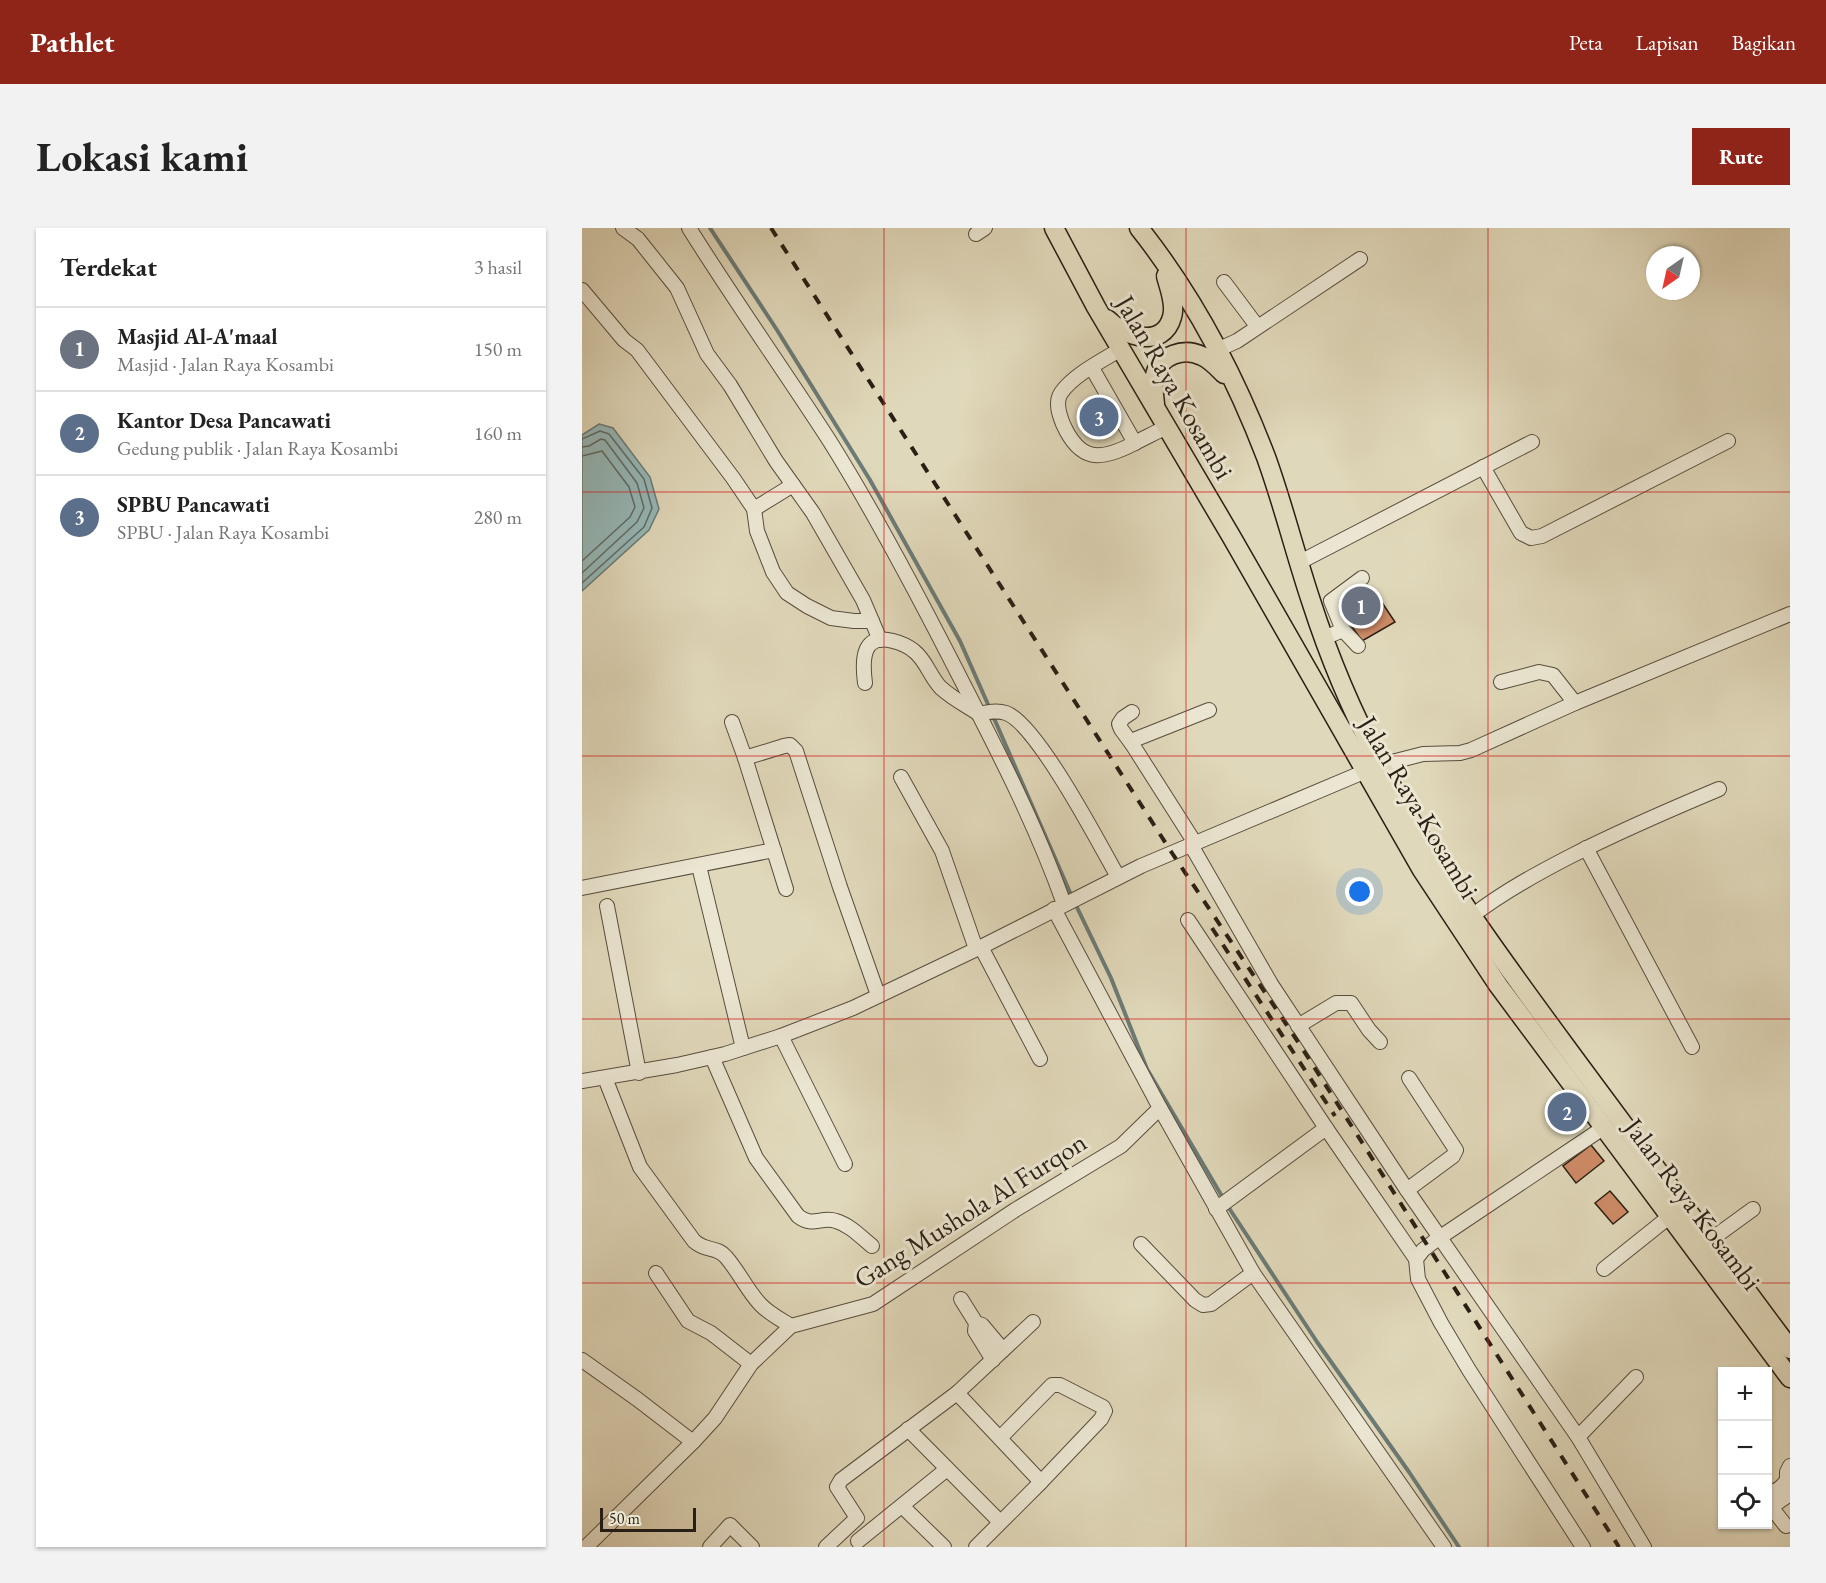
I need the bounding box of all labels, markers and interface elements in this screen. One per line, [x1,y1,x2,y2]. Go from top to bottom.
text: Pathlet [30,24,114,60]
text: Peta [1569,29,1603,56]
text: Lapisan [1636,29,1699,56]
text: Bagikan [1732,29,1796,56]
button: Rute [1692,128,1790,185]
text: Lokasi kami [36,129,248,184]
north arrow [1646,246,1700,300]
text: Terdekat [60,250,157,284]
text: 3 hasil [474,254,522,280]
street label: Jalan Raya Kosambi [1107,287,1242,486]
text: Masjid Al-A'maal [117,322,277,351]
text: 1 [74,336,85,362]
text: 150 m [474,336,522,362]
text: Masjid · Jalan Raya Kosambi [117,351,334,377]
pin: 3 [1080,394,1118,440]
text: Kantor Desa Pancawati [117,406,331,435]
text: 2 [74,420,85,446]
text: 160 m [474,420,522,446]
text: Gedung publik · Jalan Raya Kosambi [117,435,398,461]
text: SPBU Pancawati [117,490,270,519]
text: 3 [74,504,85,530]
text: 280 m [474,504,522,530]
text: SPBU · Jalan Raya Kosambi [117,519,329,545]
pin: 1 [1342,584,1380,628]
street label: Jalan Raya Kosambi [1350,708,1487,905]
your location [1345,877,1374,906]
pin: 2 [1548,1090,1586,1134]
street label: Jalan Raya Kosambi [1616,1109,1769,1297]
street label: Gang Mushola Al Furqon [847,1124,1093,1296]
map controls [1718,1367,1772,1529]
button: + [1718,1367,1772,1421]
button: − [1718,1421,1772,1475]
button: locate [1718,1475,1772,1529]
scale bar [600,1505,696,1532]
text: 50 m [609,1508,640,1529]

